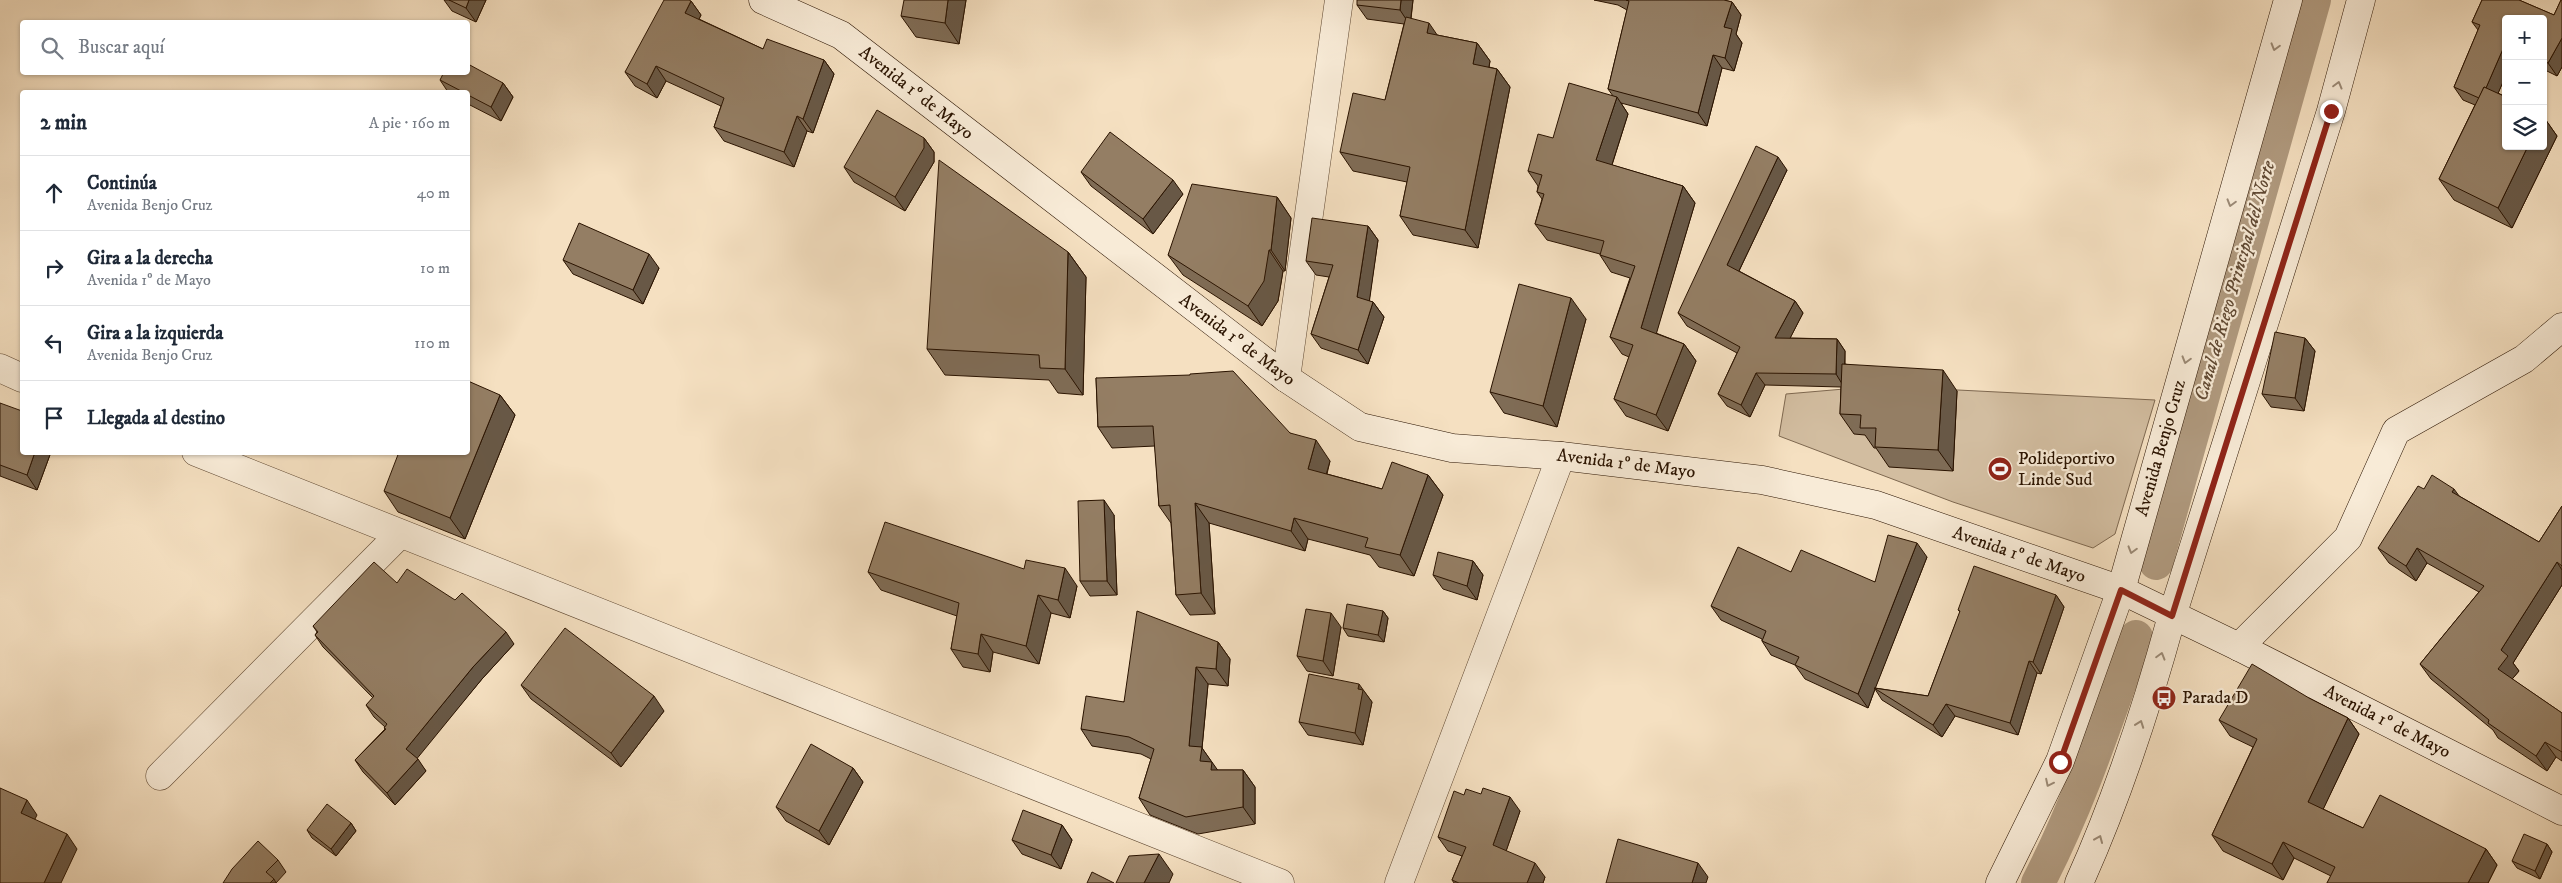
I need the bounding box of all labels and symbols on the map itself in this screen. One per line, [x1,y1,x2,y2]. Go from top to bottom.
street label: Avenida 1º de Mayo [854,41,978,145]
one-way arrow [2270,42,2281,51]
one-way arrow [2332,82,2342,90]
route end [2320,100,2343,123]
water label: Canal de Riego Principal del Norte [2190,158,2281,404]
one-way arrow [2226,199,2236,207]
street label: Avenida 1º de Mayo [1175,289,1299,391]
one-way arrow [2182,355,2192,363]
street label: Avenida Benjo Cruz [2131,377,2191,519]
street label: Avenida 1º de Mayo [1555,445,1697,483]
place label: Polideportivo Linde Sud [2018,448,2115,491]
sports icon: Polideportivo Linde Sud [1987,456,2013,482]
street label: Avenida 1º de Mayo [1950,522,2089,588]
one-way arrow [2128,545,2138,553]
one-way arrow [2155,652,2166,661]
street label: Avenida 1º de Mayo [2320,681,2454,764]
bus stop icon: Parada D [2151,685,2177,711]
place label: Parada D [2182,687,2248,709]
one-way arrow [2134,721,2144,729]
route start [2049,751,2072,774]
one-way arrow [2046,778,2056,787]
one-way arrow [2092,835,2103,844]

